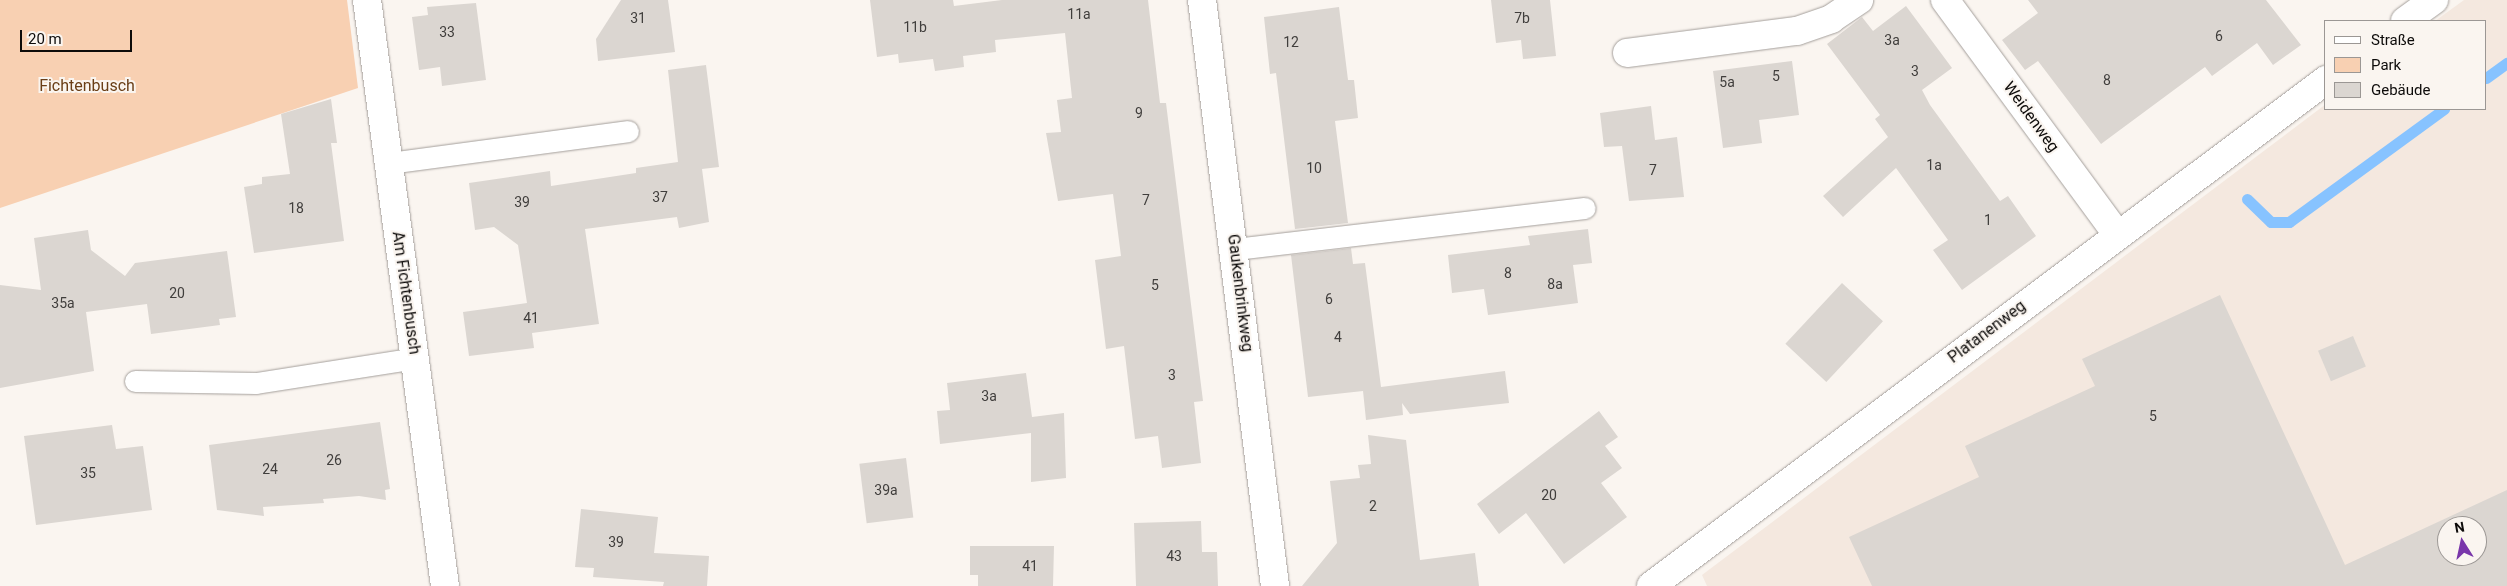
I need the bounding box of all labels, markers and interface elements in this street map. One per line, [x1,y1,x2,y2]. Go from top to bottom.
house number: 11a [1067,6,1091,22]
house number: 31 [630,10,646,26]
house number: 7b [1514,10,1530,26]
house number: 11b [903,19,927,35]
scale bar [22,20,135,52]
legend [2324,20,2487,110]
house number: 33 [439,24,455,40]
house number: 6 [2215,28,2223,44]
text: 20 m [28,30,62,48]
text: Straße [2371,31,2415,49]
house number: 3a [1884,32,1900,48]
house number: 12 [1283,34,1299,50]
text: Park [2371,56,2401,74]
house number: 3 [1911,63,1919,79]
house number: 5 [1772,68,1780,84]
house number: 8 [2103,72,2111,88]
house number: 5a [1719,74,1735,90]
park label: Fichtenbusch [39,76,135,96]
street label: Weidenweg [1999,78,2063,156]
text: Gebäude [2371,81,2430,99]
house number: 9 [1135,105,1143,121]
house number: 1a [1926,157,1942,173]
house number: 10 [1306,160,1322,176]
house number: 7 [1649,162,1657,178]
house number: 37 [652,189,668,205]
house number: 7 [1142,192,1150,208]
house number: 39 [514,194,530,210]
house number: 18 [288,200,304,216]
house number: 1 [1984,212,1992,228]
street label: Am Fichtenbusch [388,230,424,356]
street label: Gaukenbrinkweg [1223,233,1257,353]
house number: 8 [1504,265,1512,281]
house number: 8a [1547,276,1563,292]
house number: 5 [1151,277,1159,293]
house number: 20 [169,285,185,301]
house number: 6 [1325,291,1333,307]
house number: 35a [51,295,75,311]
street label: Platanenweg [1944,297,2030,367]
house number: 41 [523,310,539,326]
house number: 4 [1334,329,1342,345]
house number: 3 [1168,367,1176,383]
house number: 3a [981,388,997,404]
house number: 5 [2149,408,2157,424]
house number: 26 [326,452,342,468]
house number: 24 [262,461,278,477]
house number: 35 [80,465,96,481]
house number: 39a [874,482,898,498]
house number: 20 [1541,487,1557,503]
house number: 2 [1369,498,1377,514]
north arrow [2437,516,2487,566]
text: N [2453,518,2466,536]
house number: 39 [608,534,624,550]
house number: 43 [1166,548,1182,564]
house number: 41 [1022,558,1038,574]

